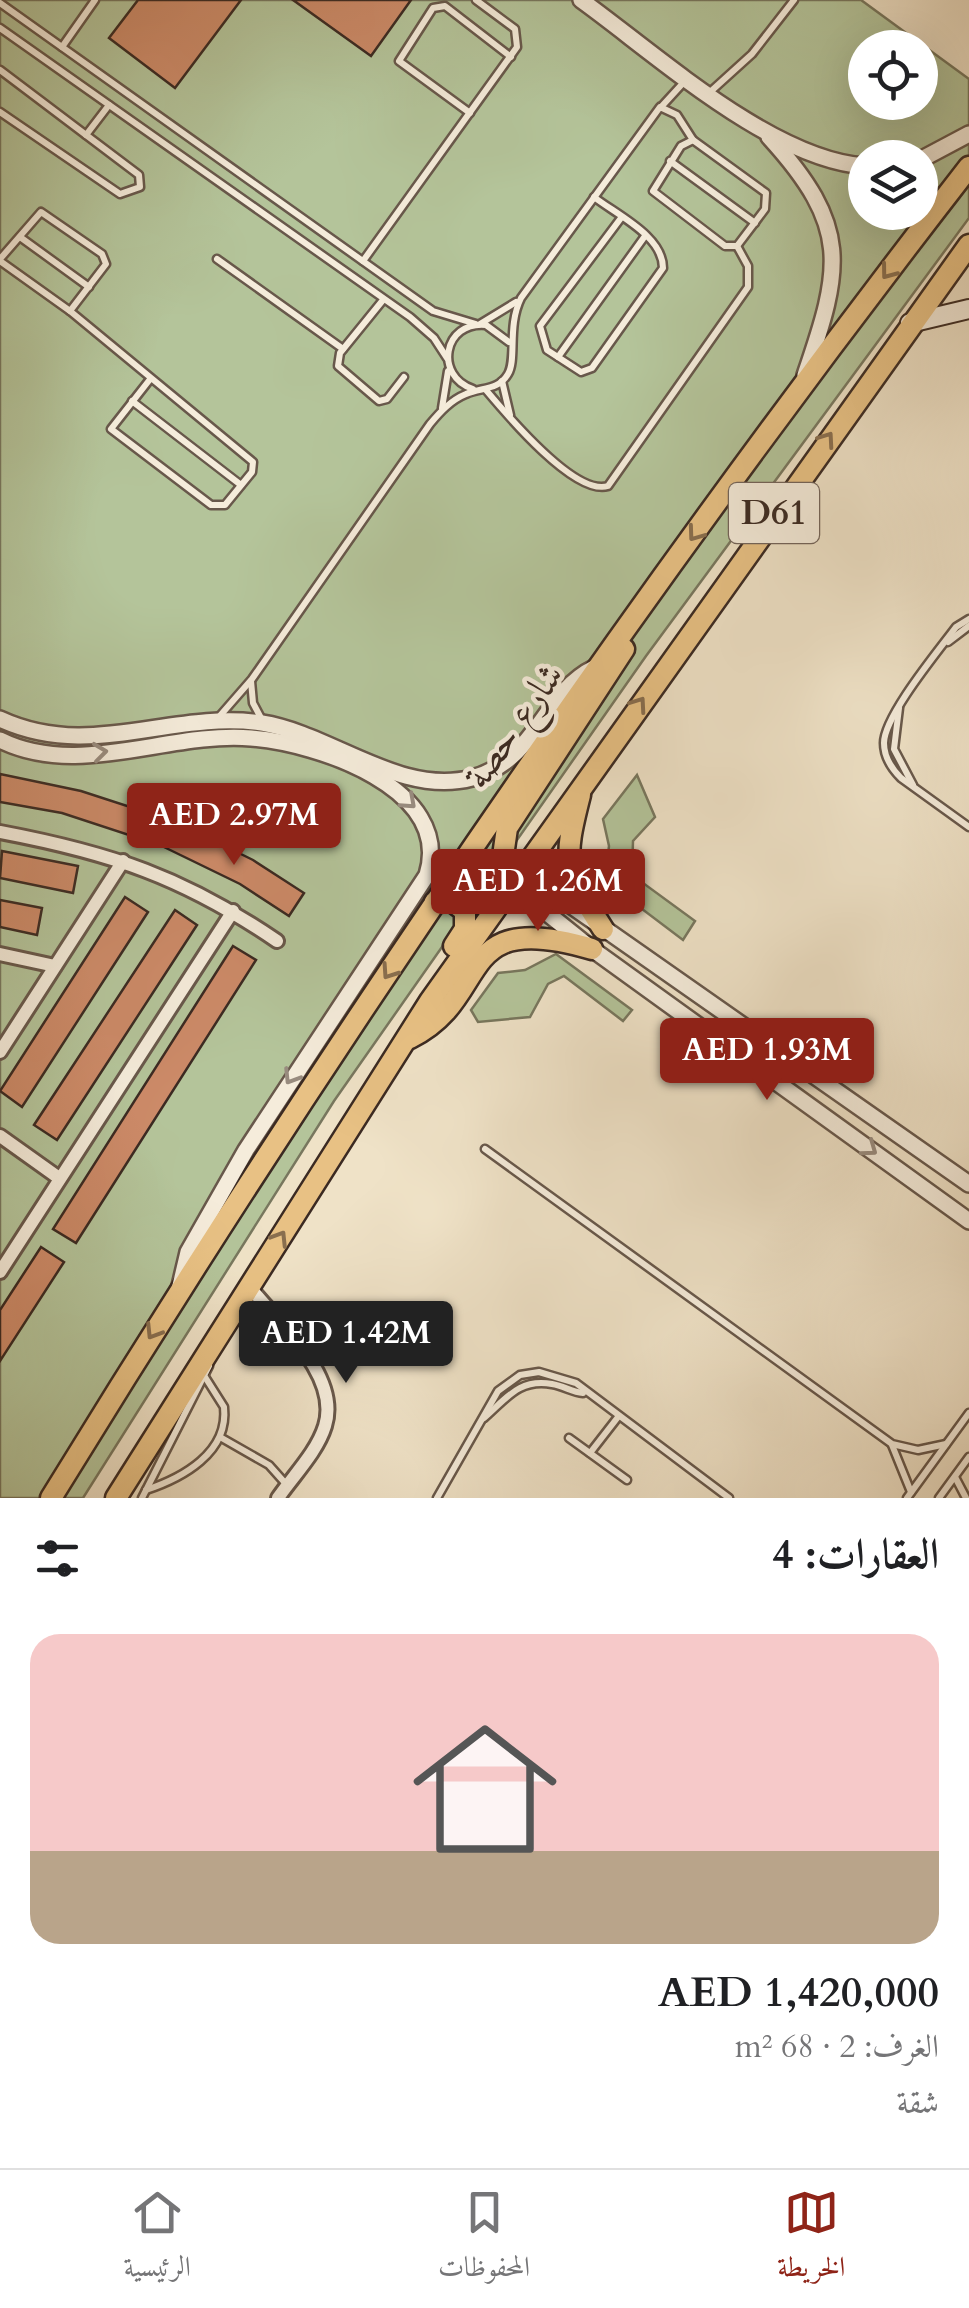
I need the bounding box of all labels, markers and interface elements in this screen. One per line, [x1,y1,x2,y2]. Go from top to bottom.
map controls [848,30,938,230]
button: locate [848,30,938,120]
button: layers [848,140,938,230]
one-way arrow [883,261,900,279]
one-way arrow [815,432,833,450]
road number: D61 [729,483,819,543]
one-way arrow [688,522,707,541]
street label: شارع حصة [452,653,580,802]
one-way arrow [627,697,645,715]
one-way arrow [92,742,108,763]
pin: AED 2.97M [120,783,348,868]
one-way arrow [397,791,416,809]
text: AED 2.97M [149,793,319,837]
pin: AED 1.26M [424,849,652,934]
text: AED 1.26M [453,859,623,903]
one-way arrow [383,961,401,980]
pin: AED 1.93M [653,1018,881,1103]
text: AED 1.93M [682,1028,852,1072]
one-way arrow [285,1066,304,1084]
one-way arrow [859,1137,877,1155]
one-way arrow [267,1230,286,1248]
pin: AED 1.42M [232,1301,460,1386]
text: AED 1.42M [261,1311,431,1355]
one-way arrow [146,1321,165,1339]
text: العقارات: 4 [772,1526,939,1583]
icon: filters [30,1531,85,1586]
icon: home [395,1699,575,1879]
text: AED 1,420,000 [658,1964,939,2021]
text: الغرف: 2 · 68 m² [735,2025,939,2069]
text: شقة [897,2081,939,2125]
tab: الرئيسية [124,2185,191,2294]
tab: المحفوظات [438,2185,530,2294]
tab: الخريطة [777,2185,845,2294]

